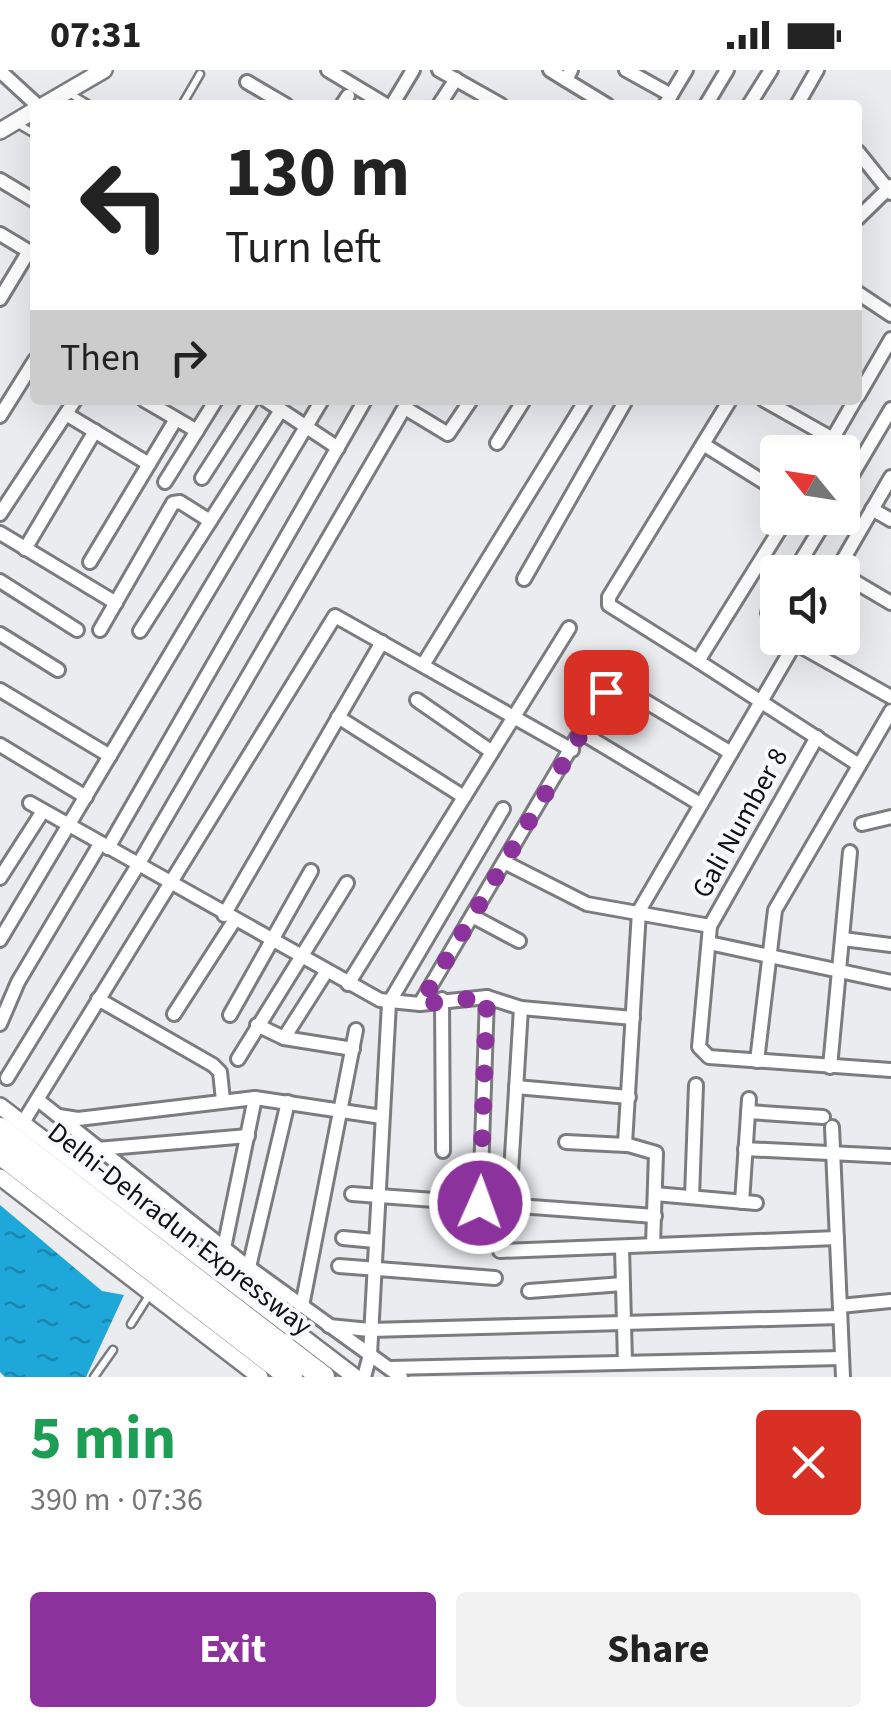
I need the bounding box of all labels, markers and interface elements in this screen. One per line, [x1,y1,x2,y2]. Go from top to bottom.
text: 07:31 [50,8,142,62]
text: 130 m [225,123,410,223]
icon: left [60,140,190,270]
text: Turn left [225,216,381,280]
icon: right [161,330,216,385]
text: Then [60,331,141,385]
north arrow [760,435,860,535]
map controls [760,435,860,655]
button: sound [760,555,860,655]
pin [564,650,649,735]
icon: arrive [579,665,634,720]
street label: Gali Number 8 [682,741,798,905]
street label: Delhi-Dehradun Expressway [39,1113,321,1345]
position arrow [428,1151,532,1255]
text: 5 min [30,1397,176,1482]
button: close [756,1410,861,1515]
text: 390 m · 07:36 [30,1477,203,1523]
button: Exit [30,1592,436,1707]
button: Share [456,1592,861,1707]

